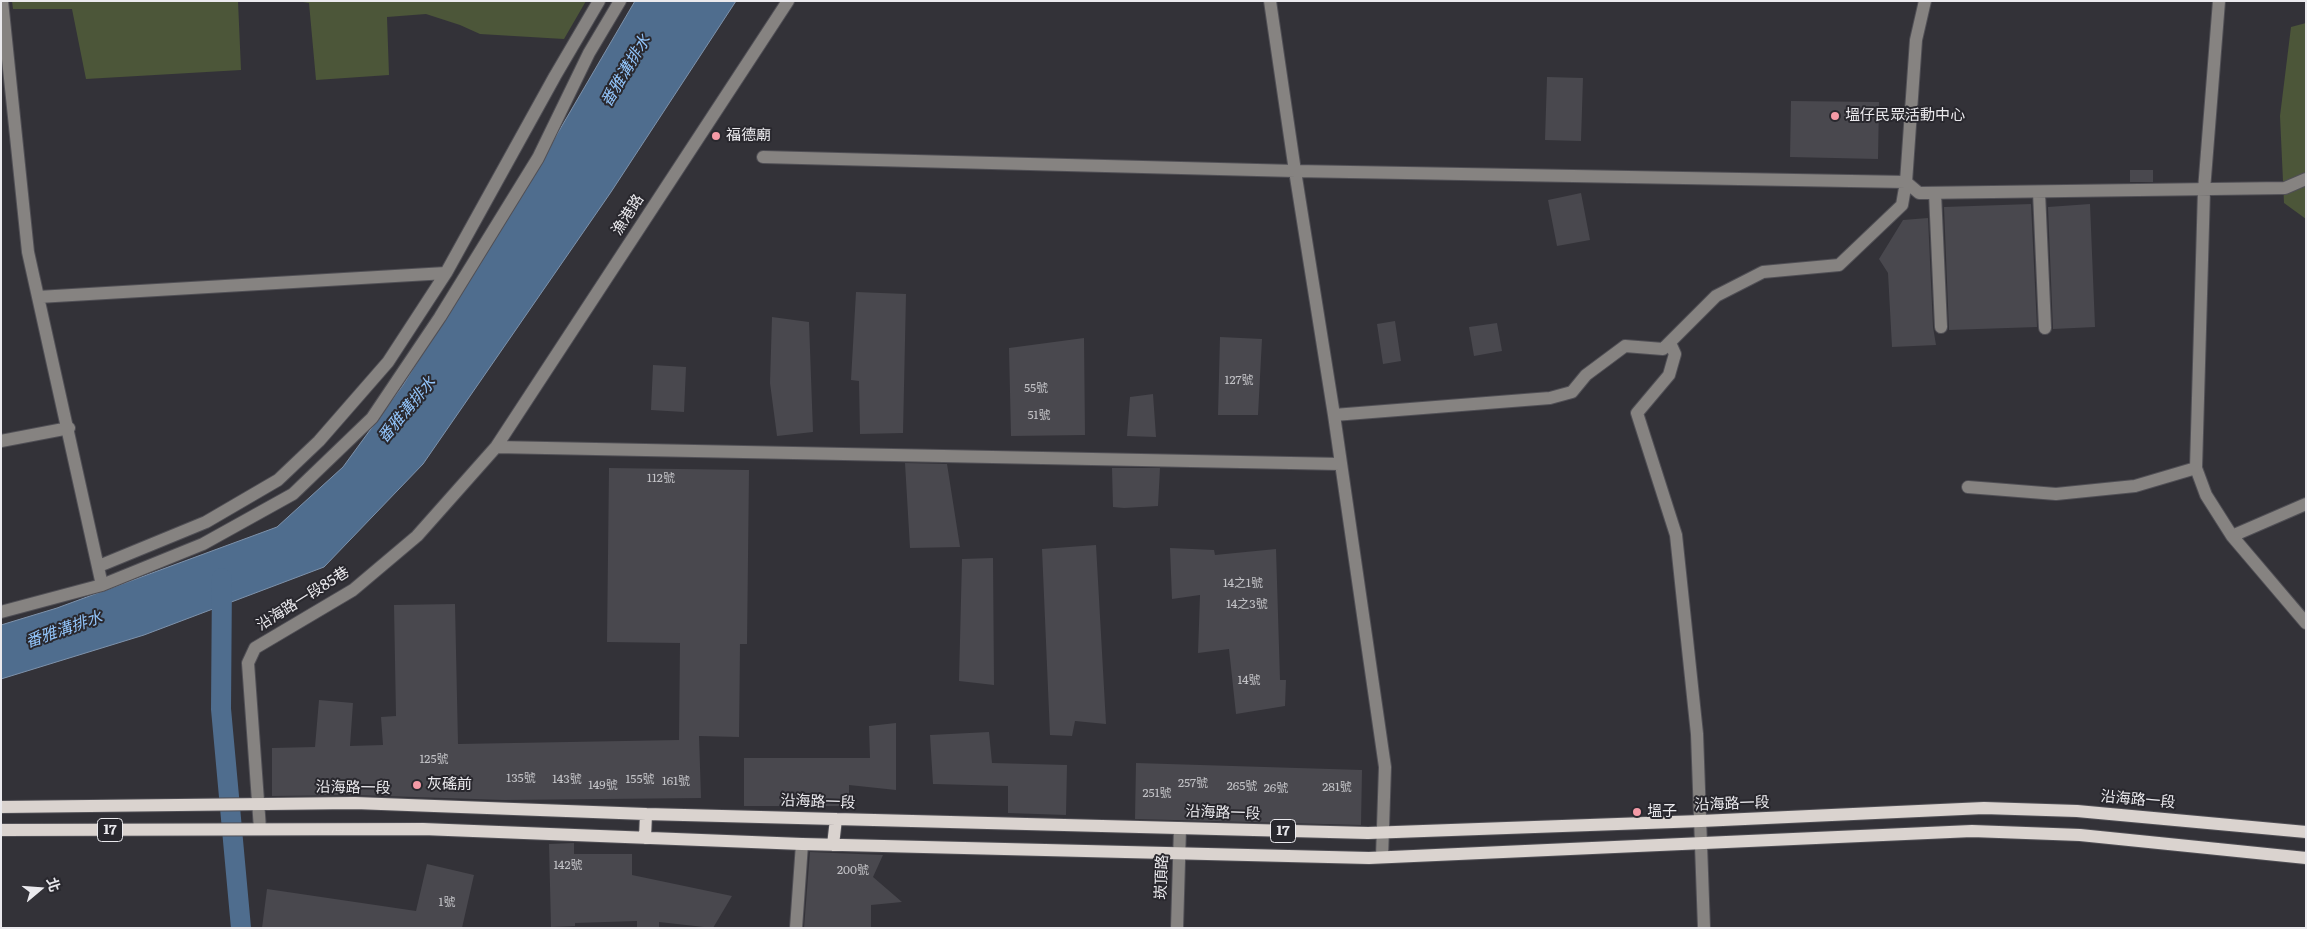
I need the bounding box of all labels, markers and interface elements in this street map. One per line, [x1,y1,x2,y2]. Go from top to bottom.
water label: 番雅溝排水 [597,32,655,110]
place label: 塭仔民眾活動中心 [1845,107,1965,125]
marker: 塭仔民眾活動中心 [1829,110,1841,122]
place label: 福德廟 [726,127,771,145]
marker: 福德廟 [710,130,722,142]
street label: 漁港路 [608,191,648,239]
water label: 番雅溝排水 [374,373,440,447]
house number: 127號 [1225,373,1253,387]
house number: 55號 [1024,381,1048,395]
house number: 51號 [1028,408,1050,422]
house number: 112號 [647,471,675,485]
street label: 沿海路一段85巷 [253,563,353,635]
house number: 14之1號 [1223,576,1263,590]
house number: 14之3號 [1226,597,1268,611]
water label: 番雅溝排水 [23,608,105,652]
house number: 14號 [1237,673,1261,687]
house number: 125號 [419,752,449,766]
house number: 135號 [506,771,536,785]
house number: 143號 [552,772,582,786]
house number: 155號 [625,772,655,786]
house number: 161號 [662,774,690,788]
place label: 灰磘前 [427,776,472,794]
house number: 257號 [1178,776,1208,790]
street label: 沿海路一段 [315,778,391,798]
house number: 149號 [588,778,618,792]
marker: 灰磘前 [411,779,423,791]
house number: 265號 [1227,779,1257,793]
house number: 281號 [1322,780,1352,794]
house number: 26號 [1264,781,1288,795]
house number: 251號 [1142,786,1172,800]
street label: 沿海路一段 [2100,788,2176,812]
street label: 沿海路一段 [780,792,856,812]
street label: 沿海路一段 [1694,794,1770,814]
street label: 沿海路一段 [1185,803,1261,823]
place label: 塭子 [1647,803,1677,821]
marker: 塭子 [1631,806,1643,818]
road number: 17 [98,818,122,842]
road number: 17 [1270,819,1296,842]
street label: 崁頂路 [1152,854,1172,900]
house number: 142號 [553,858,583,872]
house number: 200號 [837,863,869,877]
north arrow [15,864,65,914]
text: 北 [43,875,66,894]
house number: 1號 [439,895,455,909]

